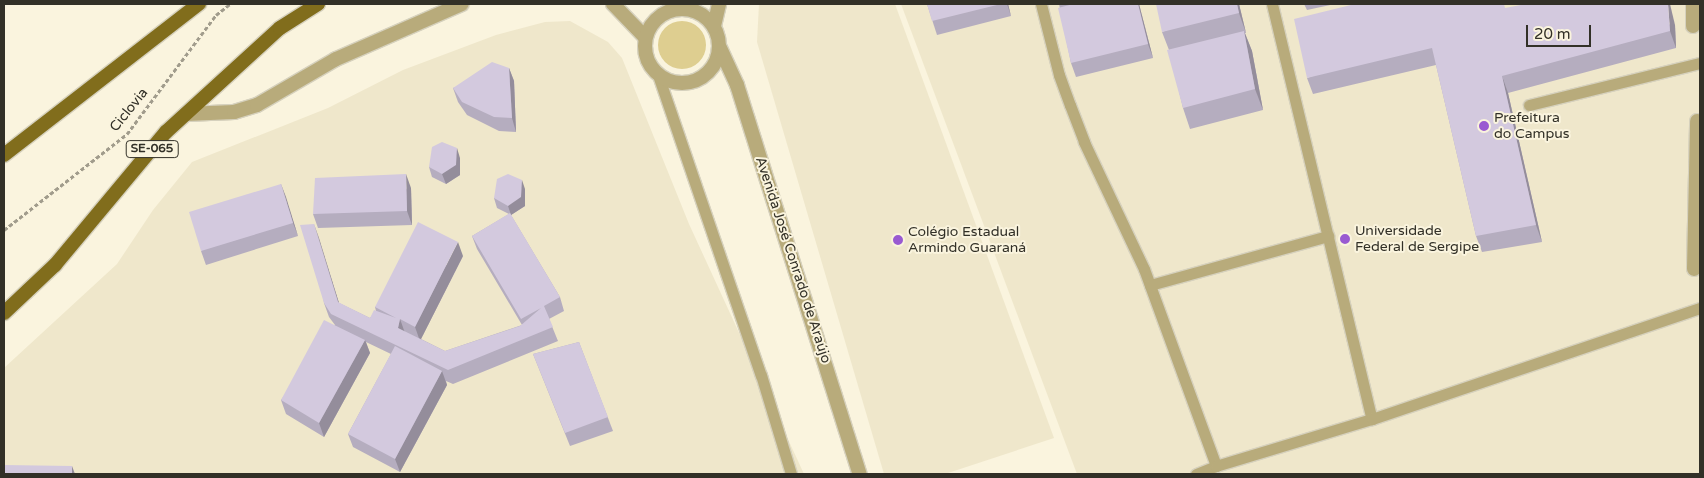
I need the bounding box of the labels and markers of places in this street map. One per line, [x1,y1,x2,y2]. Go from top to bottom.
place label: Prefeitura do Campus [1494,110,1570,142]
marker: Prefeitura do Campus [1478,120,1490,132]
place label: Universidade Federal de Sergipe [1355,223,1479,256]
place label: Colégio Estadual Armindo Guaraná [908,224,1026,256]
marker: Universidade Federal de Sergipe [1339,233,1351,245]
marker: Colégio Estadual Armindo Guaraná [892,234,904,246]

